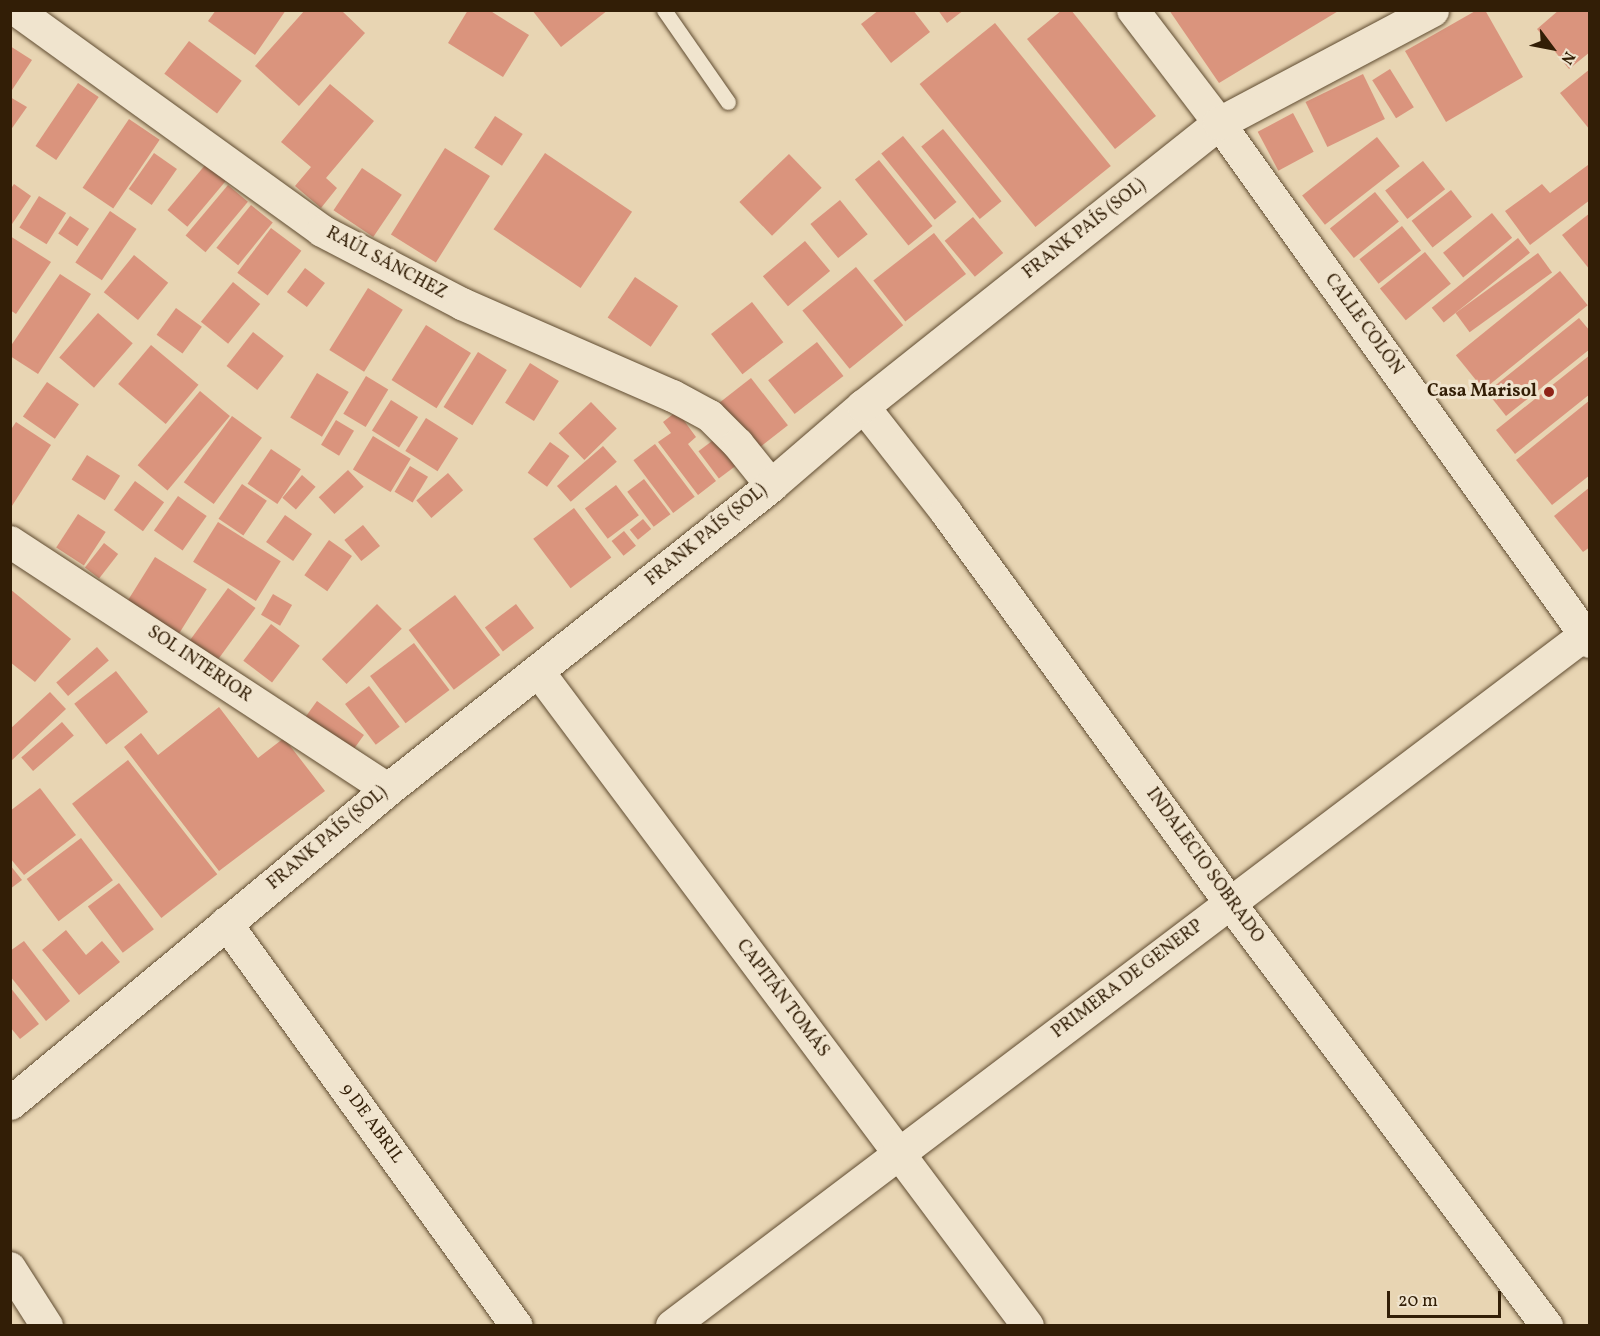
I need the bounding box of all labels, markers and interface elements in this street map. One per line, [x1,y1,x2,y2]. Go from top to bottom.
north arrow [1522,18,1582,78]
text: N [1555,47,1580,68]
street label: FRANK PAÍS (SOL) [1019,175,1151,285]
street label: RAÚL SÁNCHEZ [322,223,450,305]
street label: CALLE COLÓN [1319,270,1407,380]
place label: Casa Marisol [1427,381,1537,403]
marker: Casa Marisol [1542,385,1556,399]
street label: FRANK PAÍS (SOL) [642,480,772,592]
street label: SOL INTERIOR [143,622,255,708]
street label: FRANK PAÍS (SOL) [264,783,392,895]
street label: INDALECIO SOBRADO [1140,784,1268,948]
street label: PRIMERA DE GENERP [1048,916,1208,1044]
street label: CAPITÁN TOMÁS [731,936,833,1062]
street label: 9 DE ABRIL [335,1080,407,1168]
scale bar [1390,1279,1504,1317]
text: 20 m [1398,1289,1438,1314]

